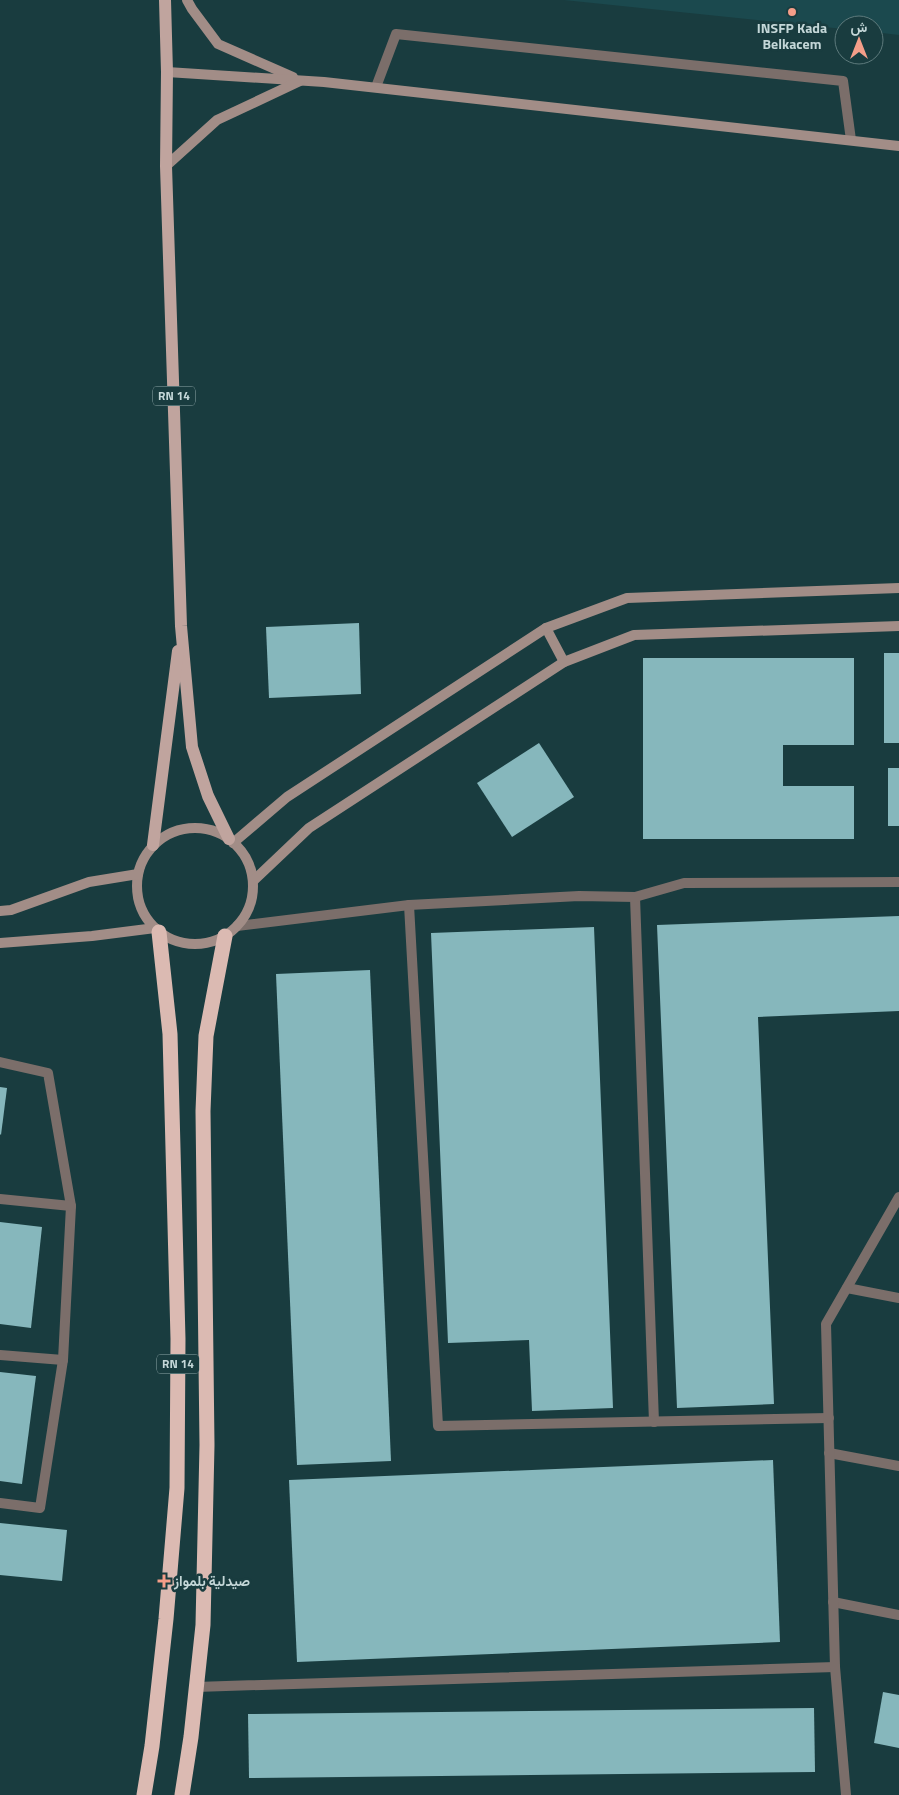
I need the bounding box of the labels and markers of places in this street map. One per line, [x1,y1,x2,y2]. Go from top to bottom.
marker: INSFP Kada Belkacem [786,6,798,18]
place label: INSFP Kada Belkacem [757,17,827,54]
place label: صيدلية بلمواز [173,1570,250,1591]
marker: صيدلية بلمواز [158,1575,170,1587]

